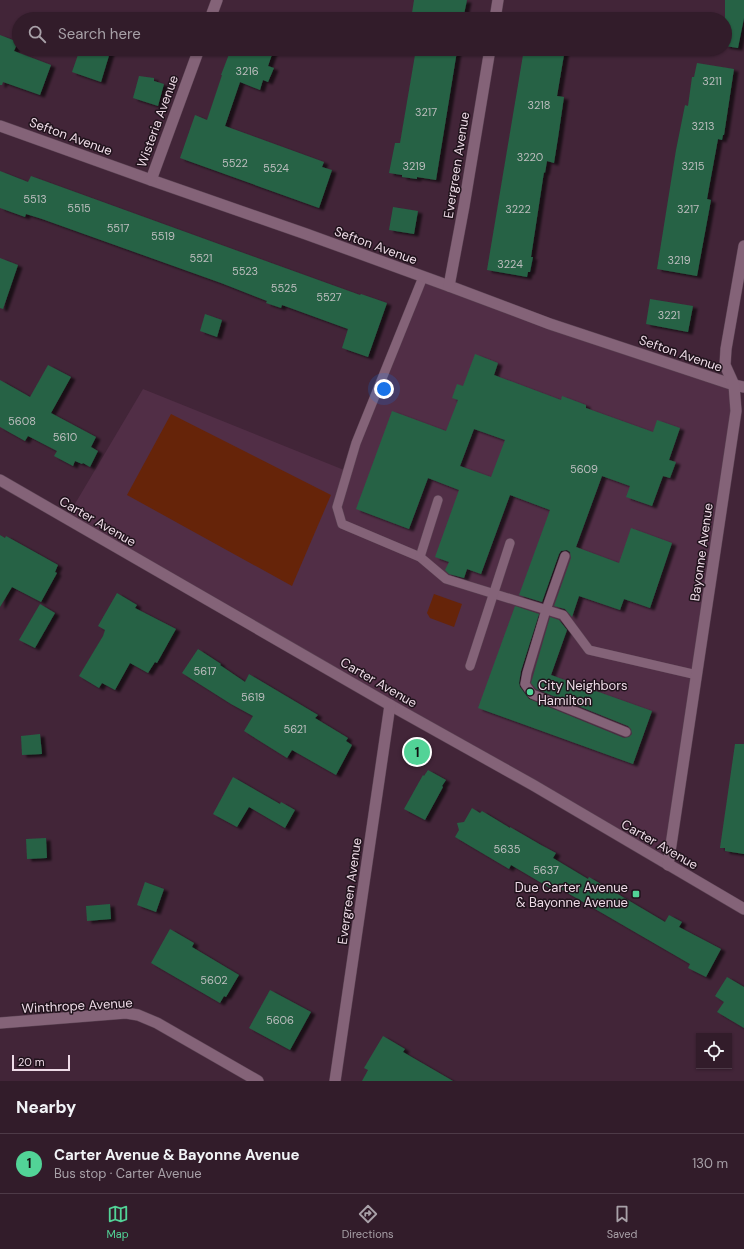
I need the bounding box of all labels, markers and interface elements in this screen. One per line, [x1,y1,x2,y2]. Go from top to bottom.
search box [12,12,732,56]
icon: search [26,23,48,45]
text: Search here [58,24,141,44]
house number: 3216 [235,64,259,78]
street label: Wisteria Avenue [133,73,182,170]
house number: 3211 [702,74,722,88]
house number: 3218 [528,98,550,112]
house number: 3217 [415,105,437,119]
street label: Evergreen Avenue [440,111,473,220]
street label: Sefton Avenue [27,114,115,159]
house number: 3213 [692,119,714,133]
house number: 3220 [517,150,543,164]
house number: 5522 [222,156,248,170]
house number: 3219 [402,159,426,173]
house number: 3215 [682,159,705,173]
house number: 5524 [263,161,289,175]
house number: 5513 [23,192,47,206]
house number: 5515 [67,201,91,215]
house number: 3222 [505,202,531,216]
house number: 3217 [677,202,699,216]
house number: 5517 [107,221,129,235]
street label: Sefton Avenue [332,223,420,268]
house number: 5519 [151,229,175,243]
house number: 5521 [189,251,213,265]
house number: 3219 [667,253,691,267]
house number: 3224 [497,257,523,271]
house number: 5523 [232,264,258,278]
house number: 5525 [271,281,297,295]
house number: 5527 [316,290,342,304]
house number: 3221 [658,308,680,322]
street label: Sefton Avenue [637,331,725,376]
your location [374,379,394,399]
house number: 5608 [8,414,36,428]
house number: 5610 [53,430,77,444]
house number: 5609 [570,462,598,476]
street label: Carter Avenue [56,493,139,550]
street label: Bayonne Avenue [686,502,717,602]
street label: Carter Avenue [337,654,420,711]
house number: 5617 [194,664,217,678]
place label: City Neighbors Hamilton [538,677,628,709]
marker: City Neighbors Hamilton [525,687,535,697]
house number: 5619 [241,690,265,704]
house number: 5621 [283,722,307,736]
pin: 1 [404,737,430,767]
street label: Carter Avenue [618,816,701,873]
street label: Evergreen Avenue [334,837,365,946]
house number: 5635 [494,842,521,856]
house number: 5637 [533,863,559,877]
place label: Due Carter Avenue & Bayonne Avenue [515,879,628,911]
marker: Due Carter Avenue & Bayonne Avenue [631,889,641,899]
house number: 5602 [200,973,228,987]
street label: Winthrope Avenue [21,994,133,1017]
house number: 5606 [266,1013,294,1027]
map controls [696,1033,732,1069]
button: locate [696,1033,732,1069]
scale bar [12,1053,70,1072]
text: 20 m [18,1055,44,1069]
text: Nearby [16,1096,76,1118]
text: Carter Avenue & Bayonne Avenue [54,1145,299,1165]
text: 1 [27,1155,31,1172]
text: 130 m [692,1155,728,1172]
text: Bus stop · Carter Avenue [54,1165,202,1182]
tab: Map [107,1203,129,1241]
tab: Directions [342,1203,394,1241]
tab: Saved [607,1203,637,1241]

